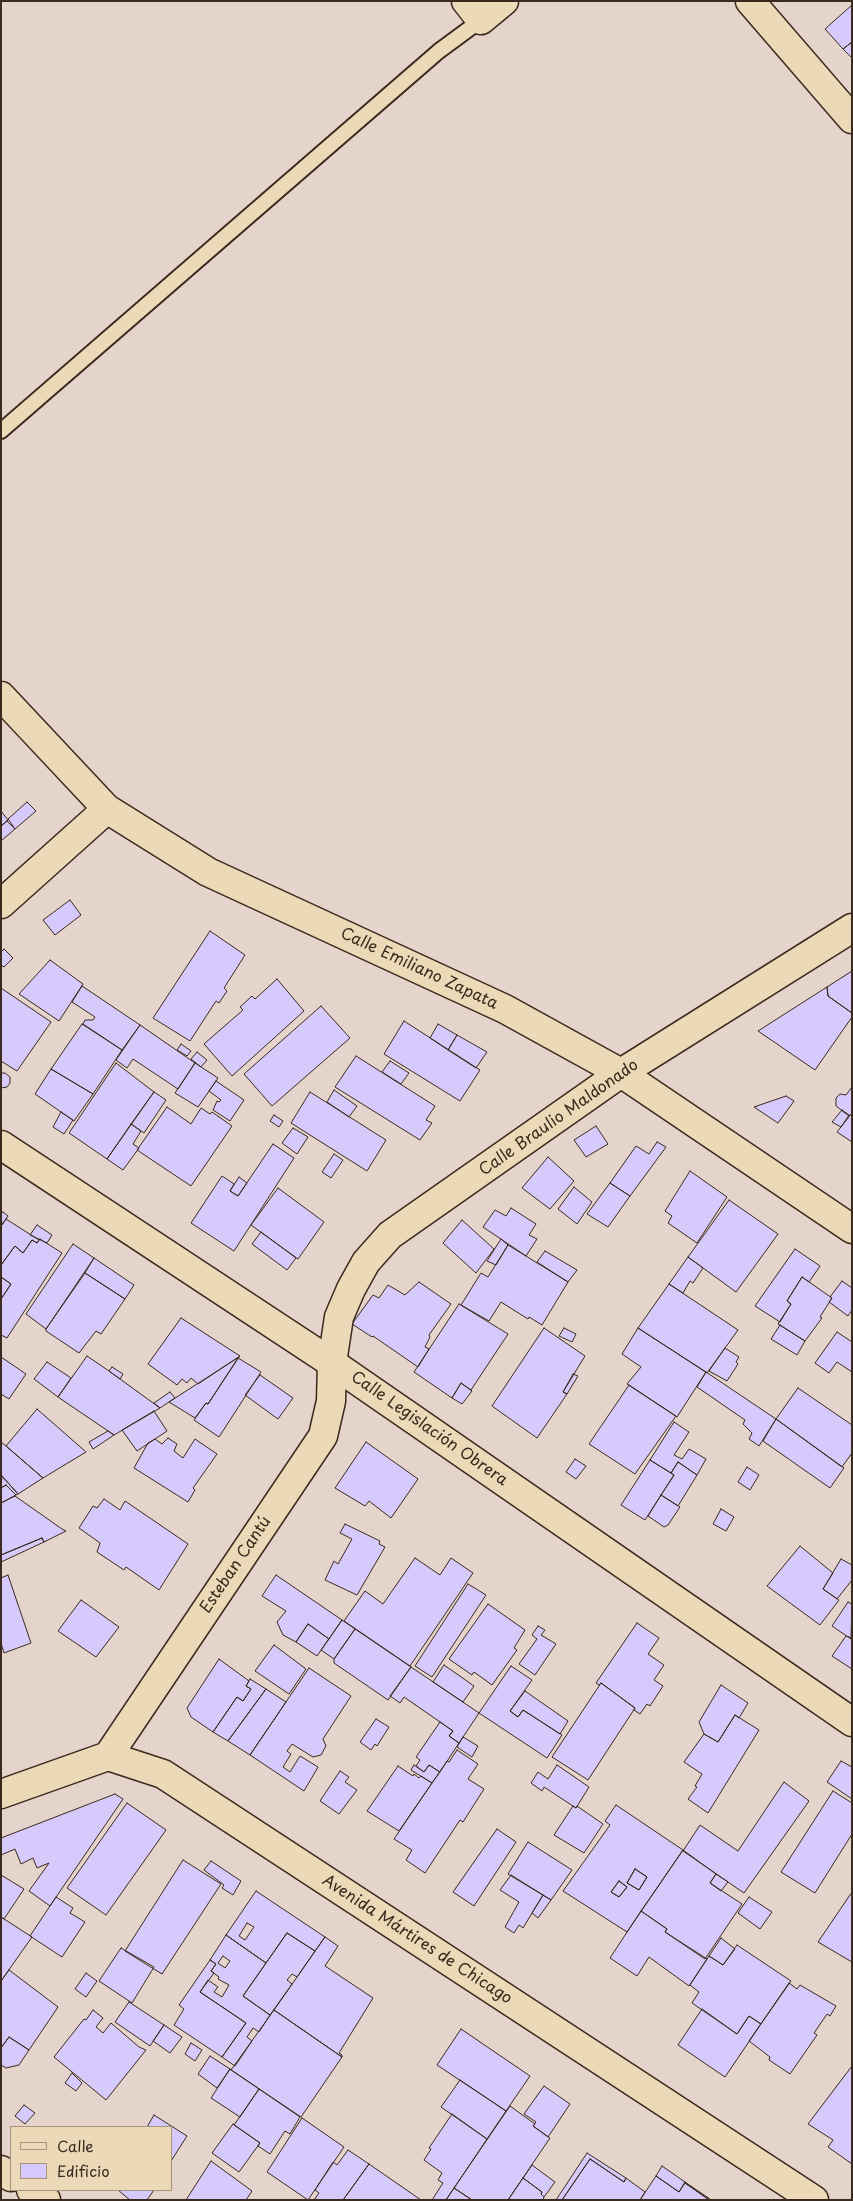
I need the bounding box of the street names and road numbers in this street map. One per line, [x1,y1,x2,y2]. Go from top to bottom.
street label: Calle Emiliano Zapata [337,924,501,1014]
street label: Calle Braulio Maldonado [476,1056,642,1180]
street label: Calle Legislación Obrera [347,1368,511,1490]
street label: Esteban Cantú [197,1513,275,1617]
street label: Avenida Mártires de Chicago [318,1871,516,2009]

